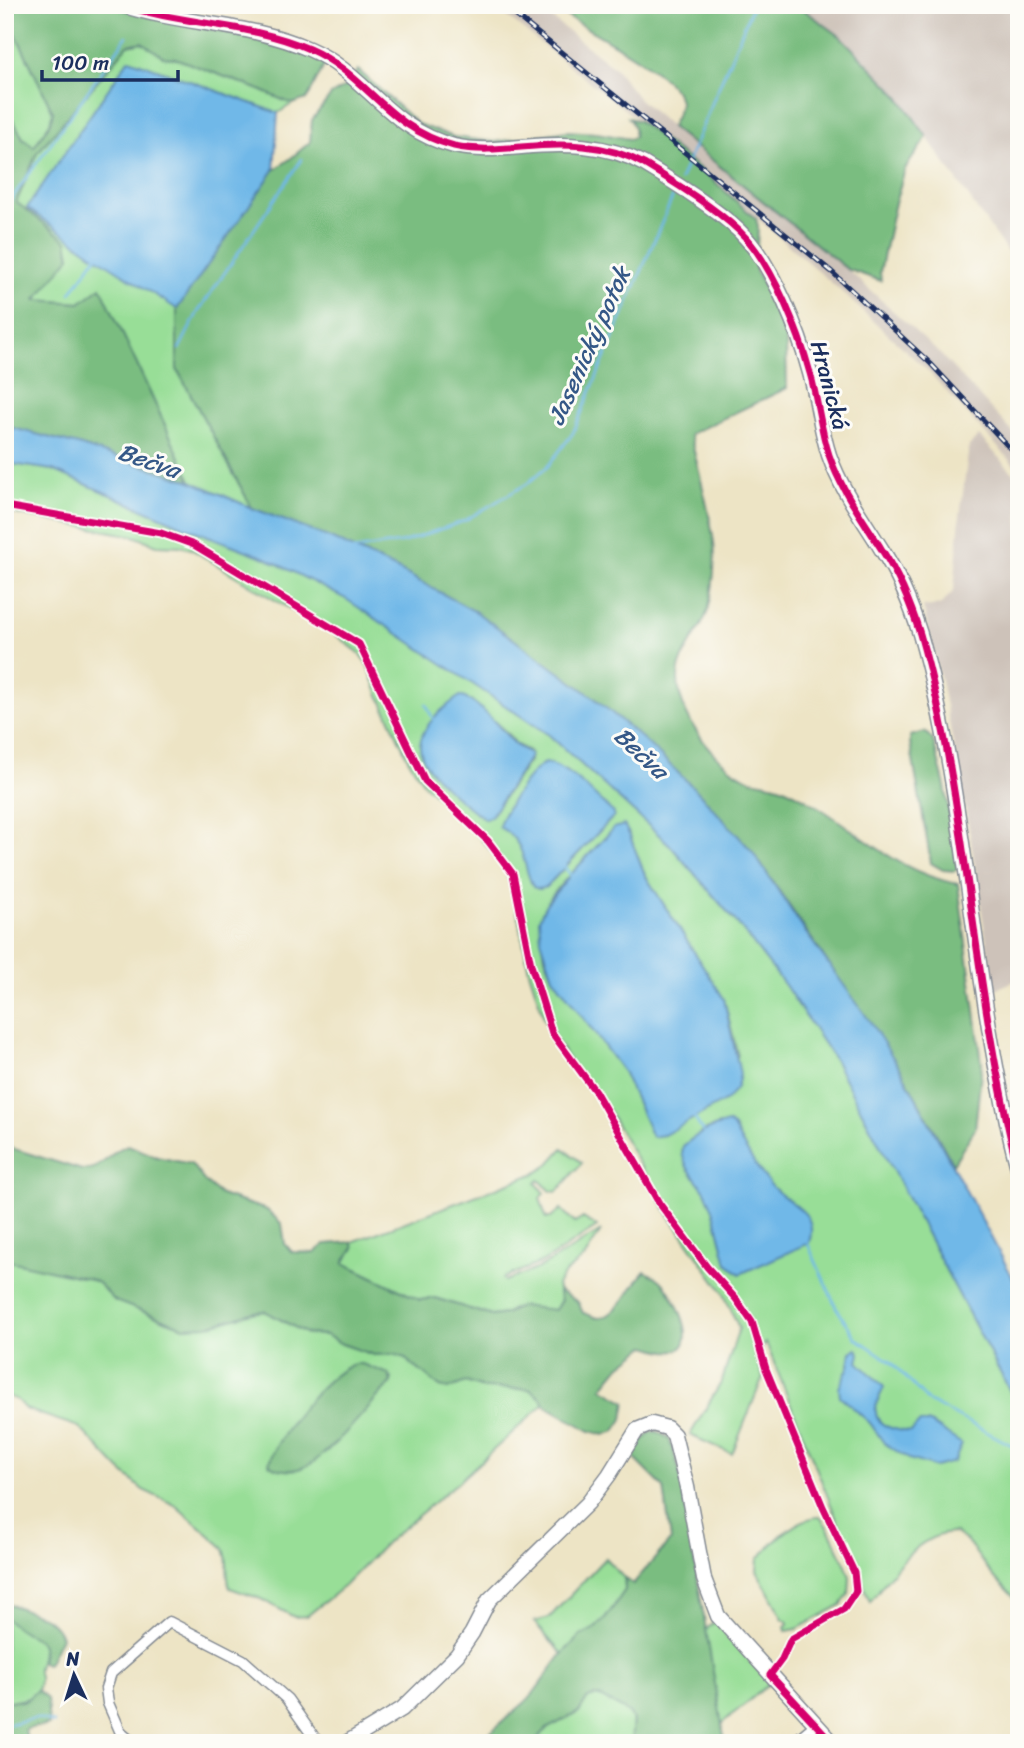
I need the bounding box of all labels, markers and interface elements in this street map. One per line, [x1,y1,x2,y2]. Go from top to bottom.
scale bar [42,38,178,82]
text: 100 m [52,44,109,82]
water label: Jasenický potok [535,257,644,432]
street label: Hranická [798,336,861,435]
water label: Bečva [113,431,188,492]
water label: Bečva [604,716,680,792]
north arrow [38,1640,108,1710]
text: N [64,1642,81,1676]

